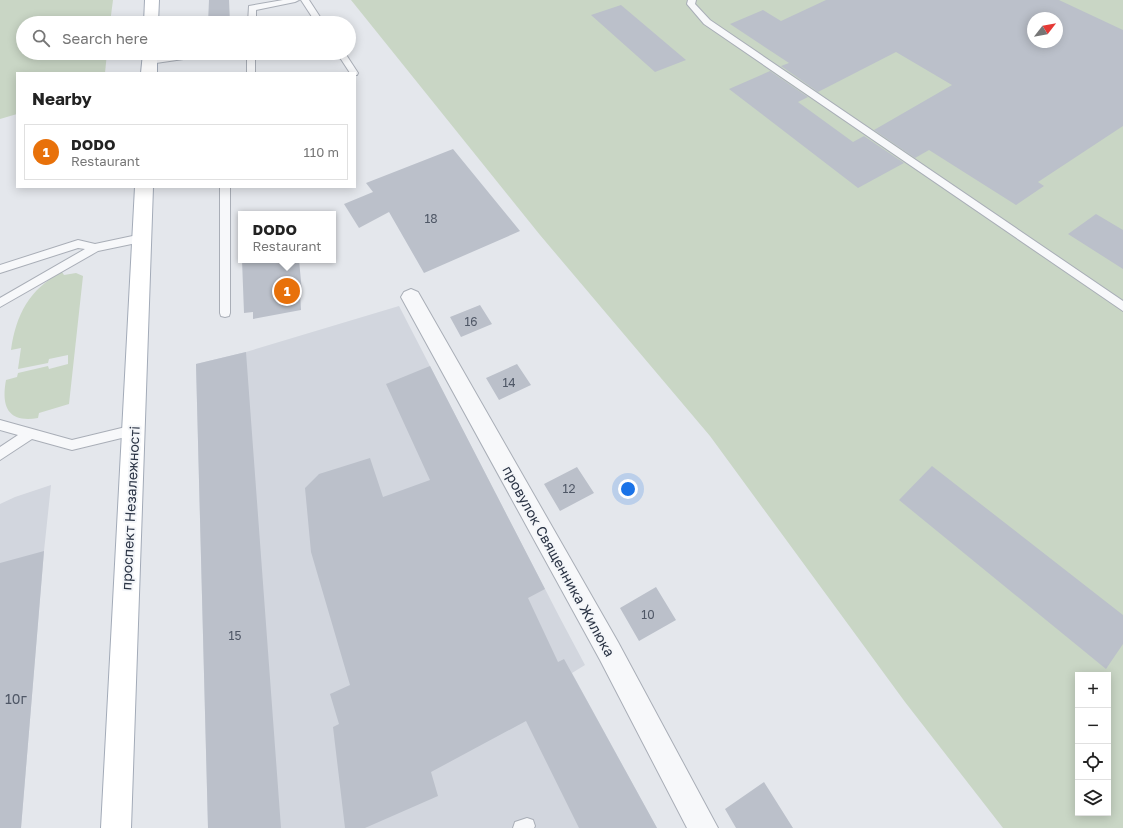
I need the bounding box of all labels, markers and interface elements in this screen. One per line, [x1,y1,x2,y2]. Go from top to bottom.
north arrow [1027,12,1063,48]
search box [16,16,356,60]
icon: search [30,27,52,49]
text: Search here [62,29,148,47]
text: Nearby [32,88,92,109]
text: DODO [71,135,116,153]
text: 1 [43,144,49,160]
text: 110 m [304,144,339,160]
text: Restaurant [71,153,140,169]
popup [238,211,336,263]
house number: 18 [424,211,438,226]
text: DODO [253,220,297,238]
text: Restaurant [253,238,321,254]
pin: 1 [274,276,300,306]
house number: 16 [464,314,478,329]
house number: 14 [502,375,516,390]
street label: проспект Незалежності [117,425,143,591]
street label: провулок Священника Жилюка [499,463,619,659]
your location [618,479,638,499]
house number: 12 [563,481,575,496]
house number: 10 [641,607,655,622]
house number: 15 [229,628,241,643]
map controls [1075,672,1111,816]
button: + [1075,672,1111,708]
house number: 10г [5,690,28,707]
button: − [1075,708,1111,744]
button: locate [1075,744,1111,780]
button: layers [1075,780,1111,816]

